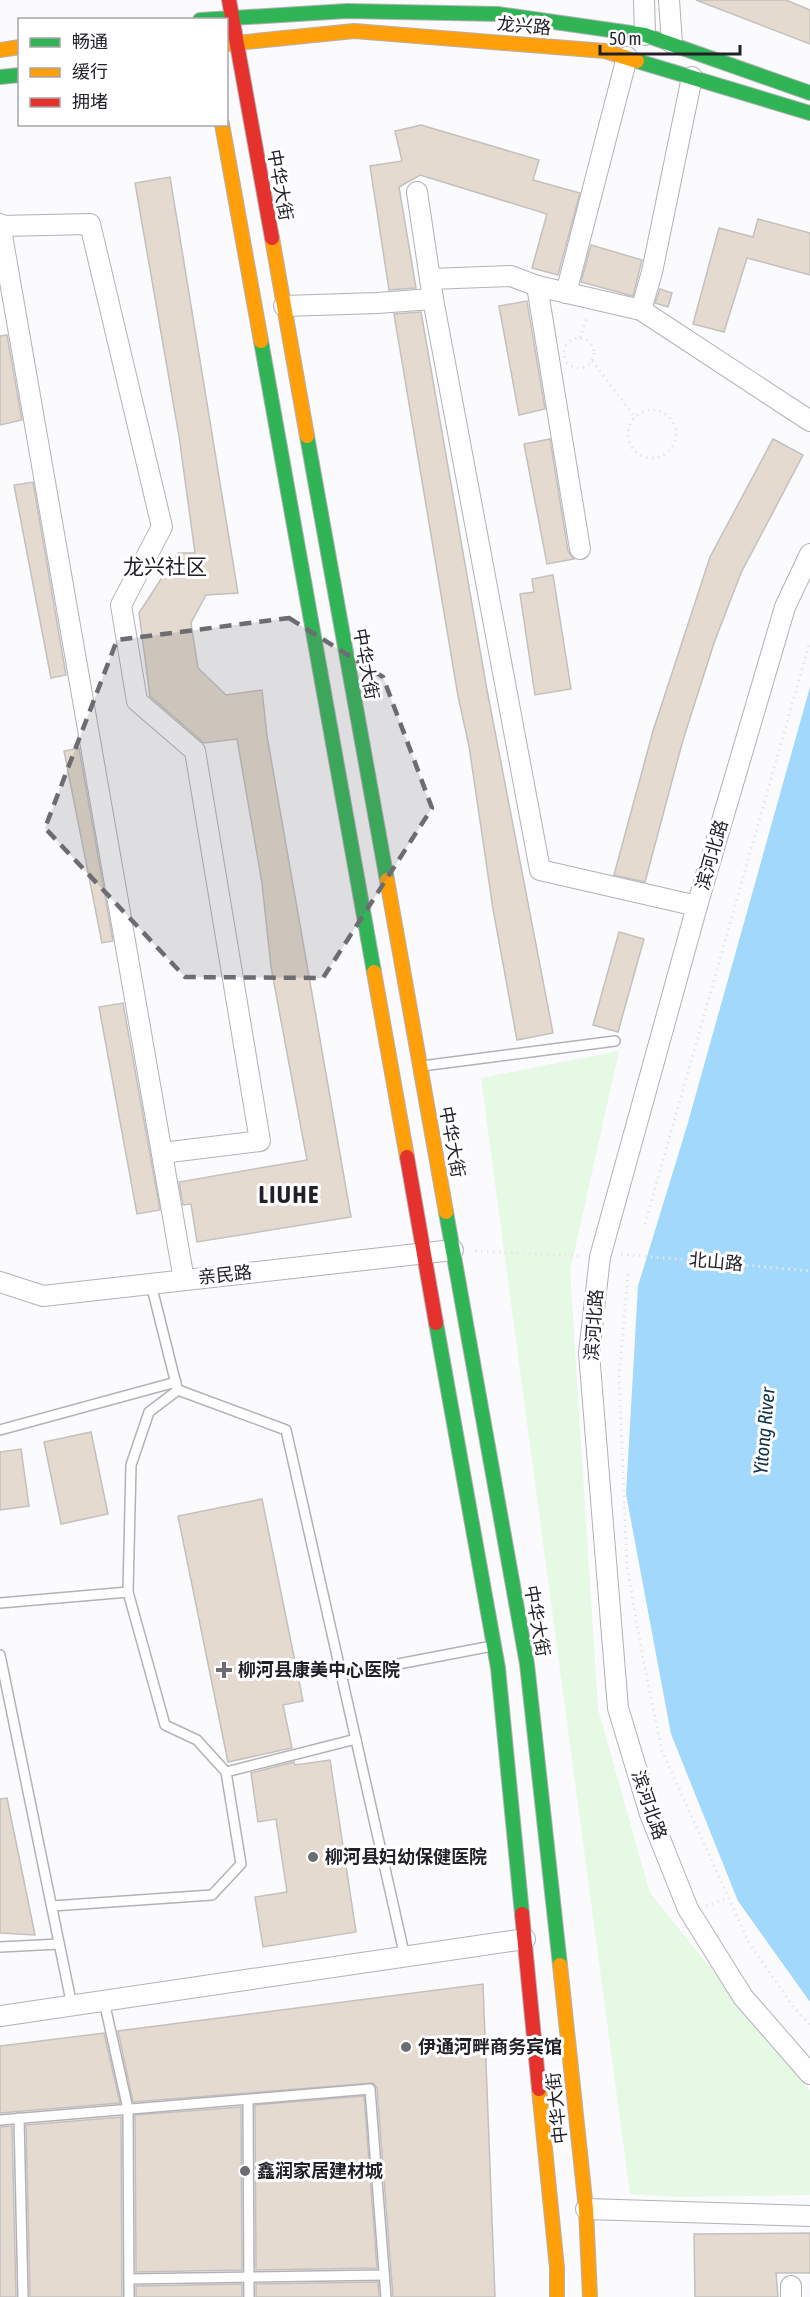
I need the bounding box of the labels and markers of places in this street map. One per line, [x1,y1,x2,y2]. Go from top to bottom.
place label: 柳河县康美中心医院 [238,1659,400,1680]
marker: 柳河县康美中心医院 [215,1661,233,1679]
place label: 柳河县妇幼保健医院 [325,1846,487,1867]
marker: 柳河县妇幼保健医院 [306,1850,320,1864]
place label: 伊通河畔商务宾馆 [418,2036,562,2057]
marker: 伊通河畔商务宾馆 [399,2040,413,2054]
place label: 鑫润家居建材城 [257,2160,383,2181]
marker: 鑫润家居建材城 [238,2164,252,2178]

